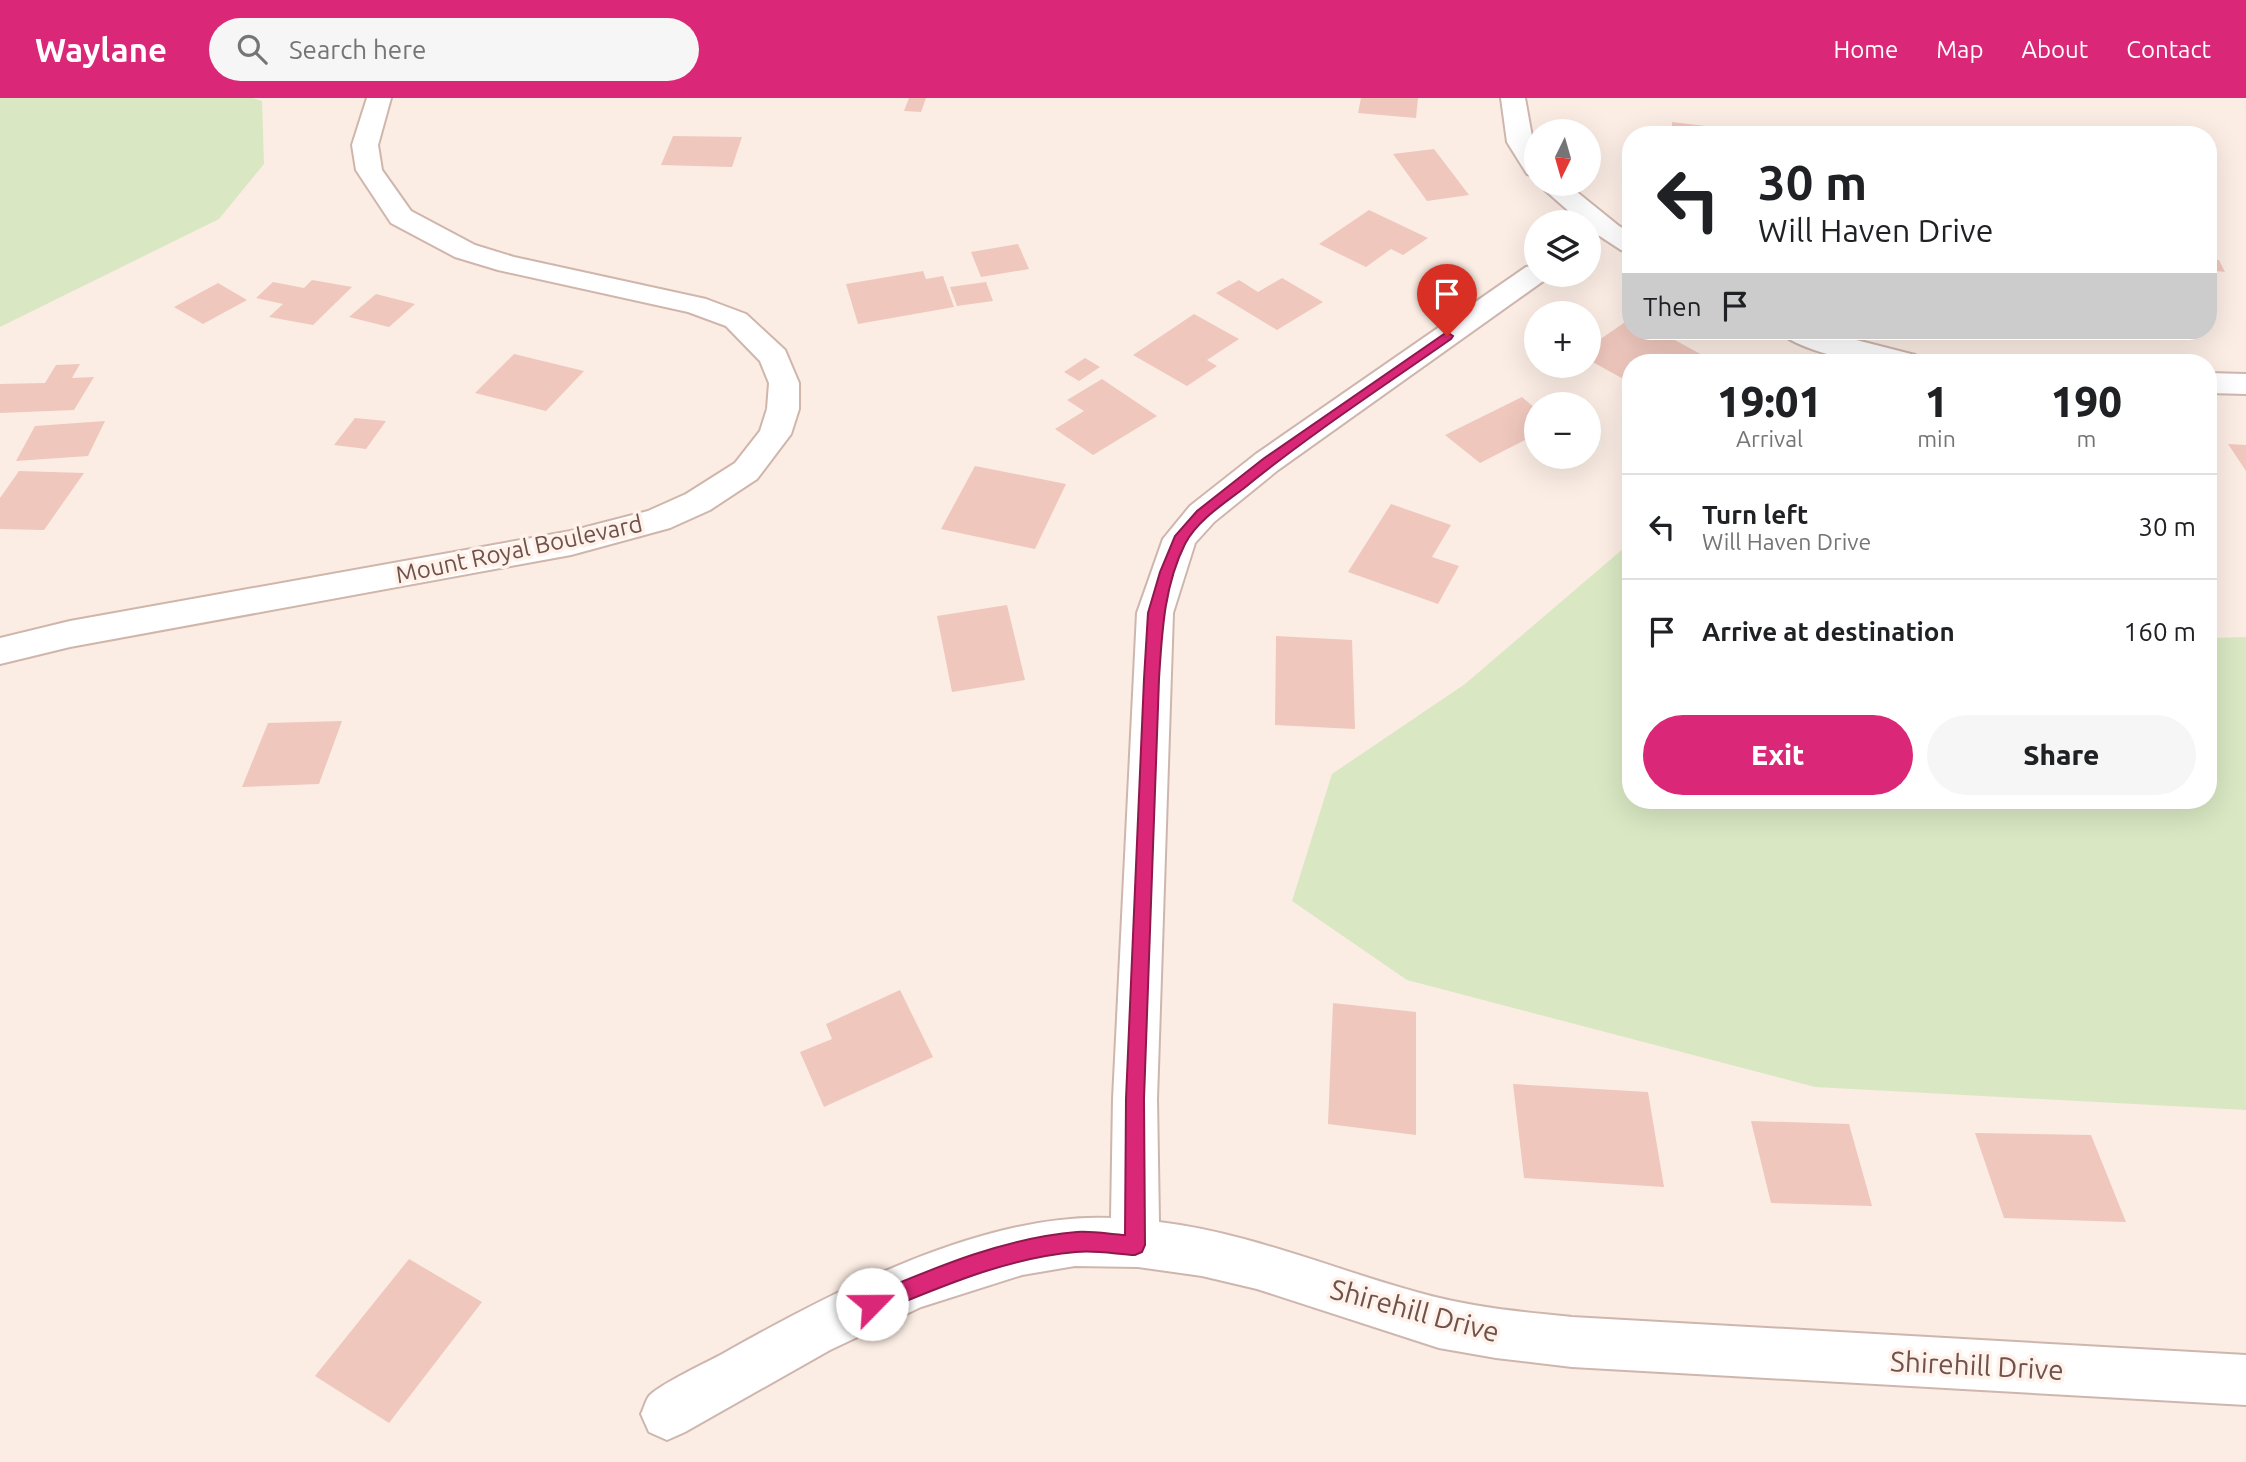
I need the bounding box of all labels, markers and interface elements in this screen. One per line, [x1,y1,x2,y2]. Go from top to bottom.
search box [209,18,699,81]
icon: search [233,30,271,68]
text: Waylane [35,31,167,68]
text: Search here [289,35,426,64]
text: Home [1833,36,1898,63]
text: Map [1936,36,1983,63]
text: About [2021,36,2088,63]
text: Contact [2126,36,2211,63]
north arrow [1524,119,1601,196]
map controls [1524,119,1601,469]
icon: left [1643,154,1734,245]
text: 30 m [1758,154,1867,209]
button: layers [1524,210,1601,287]
text: Will Haven Drive [1758,212,1993,248]
pin [1417,264,1477,336]
icon: arrive [1428,275,1466,313]
icon: arrive [1716,287,1754,325]
text: Then [1643,292,1702,321]
button: + [1524,301,1601,378]
text: 19:01 [1717,378,1822,425]
text: 1 [1925,378,1948,425]
text: 190 [2051,378,2122,425]
button: − [1524,392,1601,469]
text: Arrival [1736,426,1803,451]
text: min [1917,426,1956,451]
text: m [2076,426,2096,451]
text: Turn left [1702,500,1808,529]
icon: left [1643,508,1681,546]
street label: Mount Royal Boulevard [393,510,645,588]
text: 30 m [2138,512,2196,541]
text: Will Haven Drive [1702,529,1871,554]
icon: arrive [1643,613,1681,651]
text: Arrive at destination [1702,617,1955,646]
text: 160 m [2124,617,2196,646]
button: Exit [1643,715,1913,795]
button: Share [1927,715,2196,795]
position arrow [835,1267,909,1341]
street label: Shirehill Drive [1327,1273,1503,1347]
street label: Shirehill Drive [1890,1345,2064,1385]

